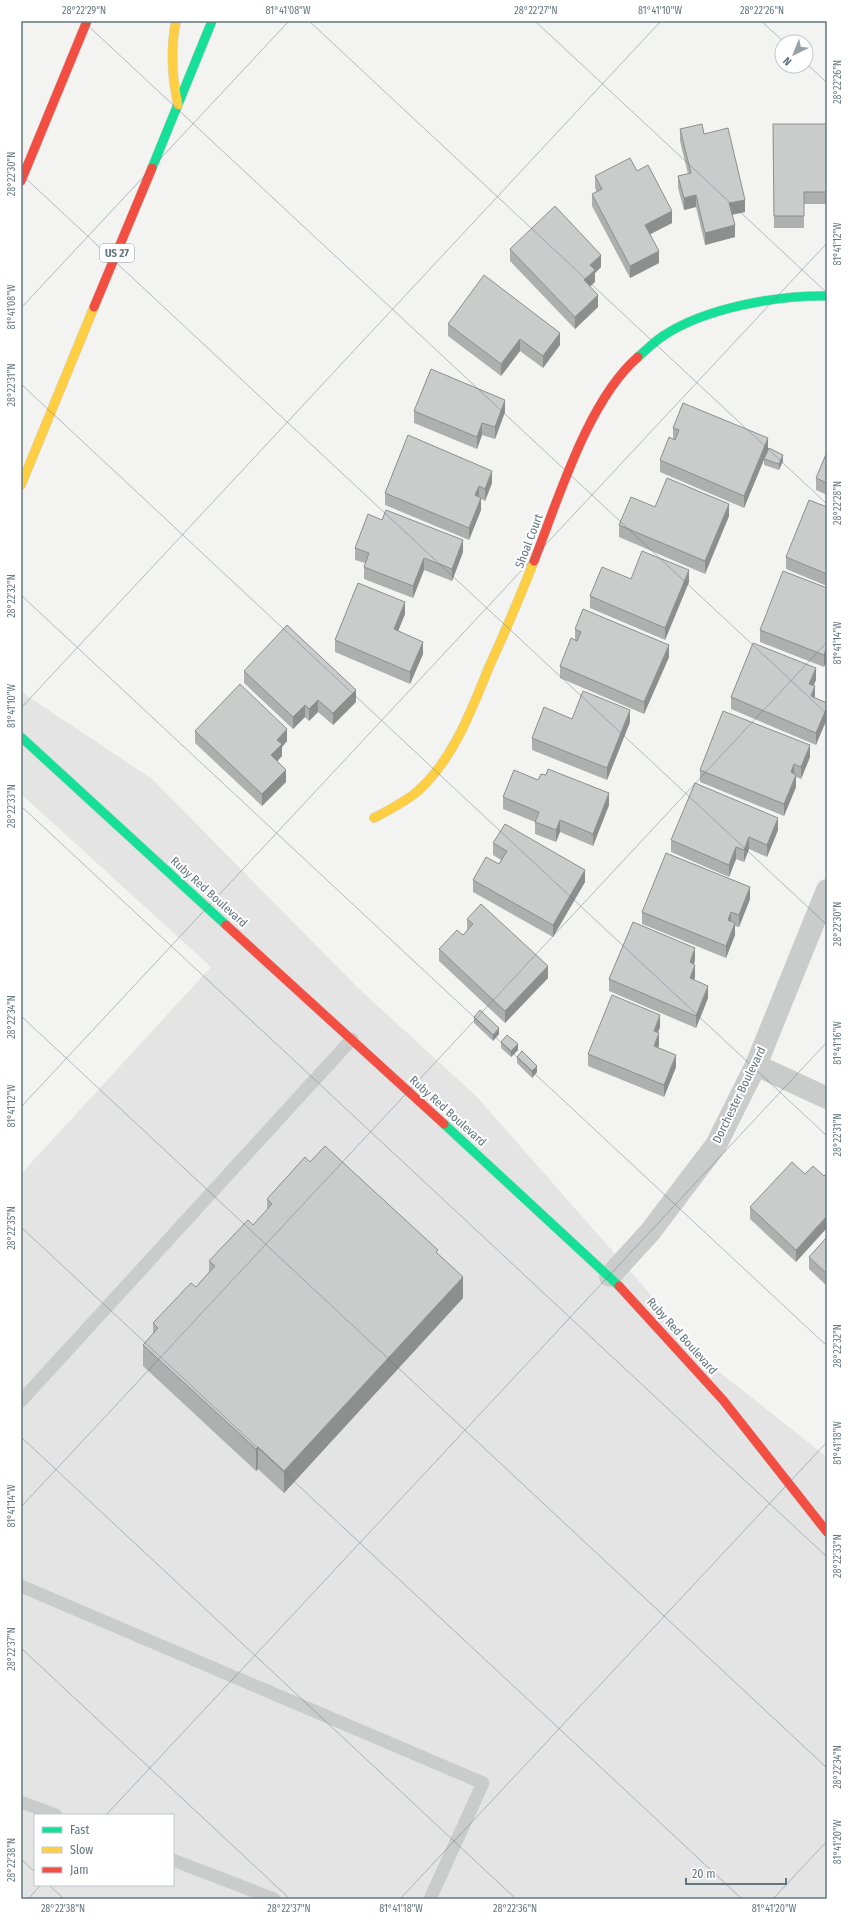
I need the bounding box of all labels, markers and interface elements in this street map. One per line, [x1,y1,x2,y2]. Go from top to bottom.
text: 28°22'29"N [62,5,106,17]
text: 81°41'08"W [266,5,311,17]
text: 28°22'27"N [514,5,558,17]
text: 81°41'10"W [638,5,682,17]
text: 28°22'26"N [740,5,784,17]
north arrow [774,34,814,74]
text: N [781,54,794,68]
text: 28°22'26"N [832,60,844,104]
text: 28°22'30"N [6,152,18,196]
text: 81°41'12"W [832,222,844,266]
road number: US 27 [100,244,134,262]
text: 81°41'08"W [6,284,18,329]
text: 28°22'31"N [6,364,18,406]
text: 28°22'28"N [832,481,844,525]
street label: Shoal Court [512,512,546,570]
text: 28°22'32"N [6,574,18,618]
text: 81°41'14"W [832,621,844,665]
text: 81°41'10"W [6,684,18,728]
text: 28°22'33"N [6,784,18,828]
street label: Ruby Red Boulevard [168,854,250,930]
text: 28°22'30"N [832,902,844,946]
text: 28°22'34"N [6,995,18,1039]
text: 81°41'16"W [832,1021,844,1065]
street label: Dorchester Boulevard [710,1044,768,1146]
street label: Ruby Red Boulevard [407,1073,489,1149]
text: 81°41'12"W [6,1084,18,1128]
text: 28°22'31"N [832,1114,844,1156]
text: 28°22'35"N [6,1206,18,1250]
street label: Ruby Red Boulevard [644,1295,720,1377]
text: 28°22'32"N [832,1324,844,1368]
text: 81°41'18"W [832,1421,844,1465]
text: 81°41'14"W [6,1484,18,1528]
text: 28°22'33"N [832,1534,844,1578]
text: 28°22'37"N [6,1627,18,1671]
text: 28°22'34"N [832,1745,844,1789]
legend [34,1814,174,1886]
text: 81°41'20"W [832,1819,844,1864]
text: Fast [70,1823,89,1837]
text: 28°22'38"N [6,1838,18,1882]
text: Slow [70,1843,93,1857]
scale bar [686,1860,786,1886]
text: Jam [70,1863,88,1877]
text: 20 m [692,1867,716,1881]
text: 28°22'38"N [41,1903,85,1915]
text: 28°22'37"N [267,1903,311,1915]
text: 81°41'18"W [379,1903,423,1915]
text: 28°22'36"N [493,1903,537,1915]
text: 81°41'20"W [752,1903,797,1915]

